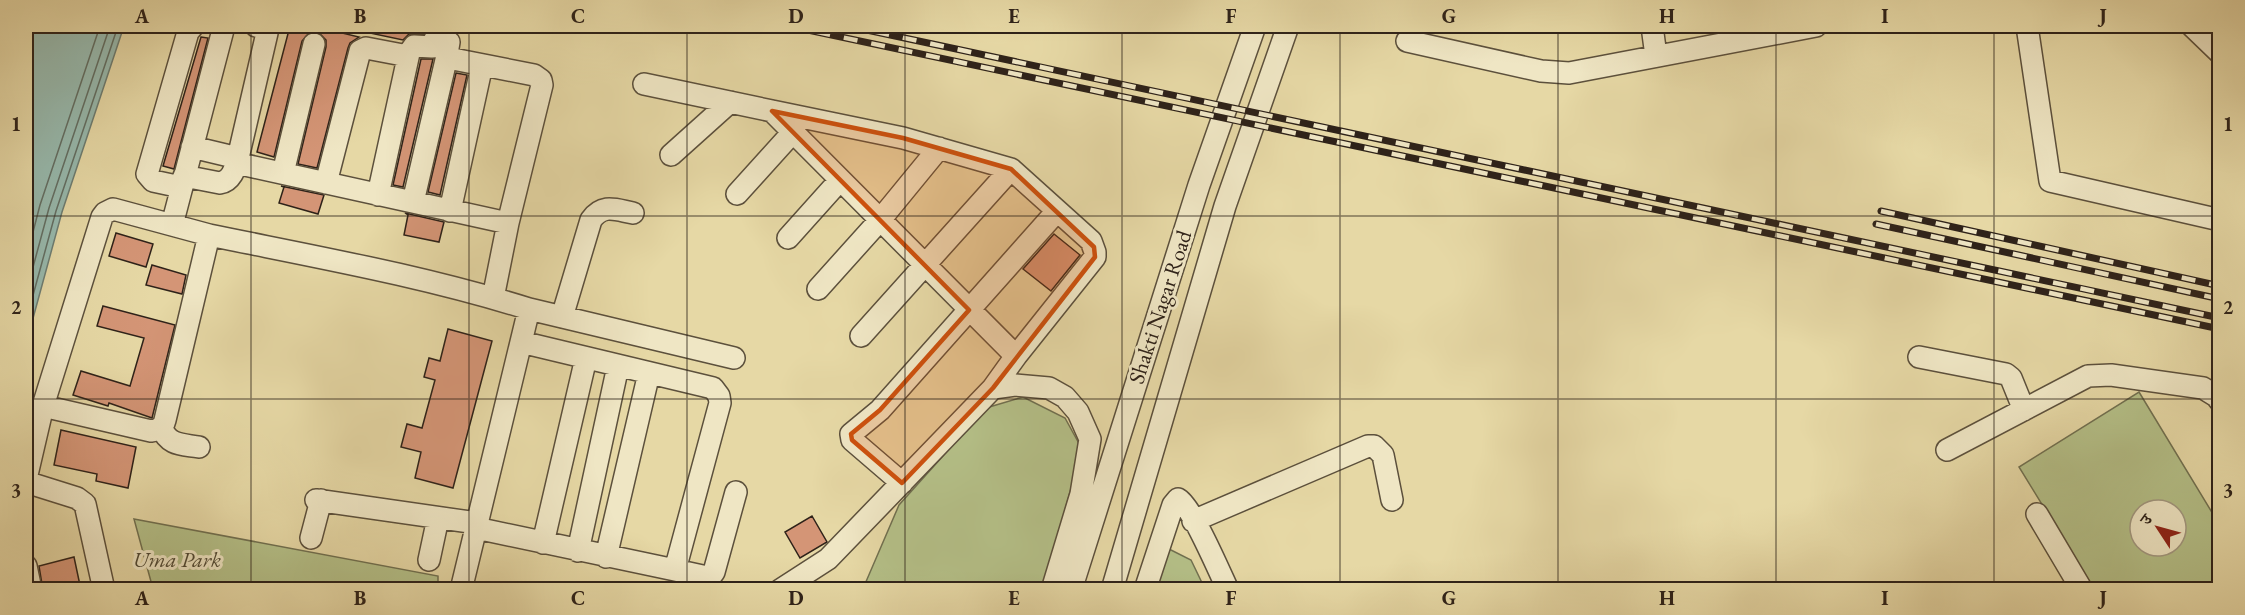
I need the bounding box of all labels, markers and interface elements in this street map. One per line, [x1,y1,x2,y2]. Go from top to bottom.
text: A [134,3,150,29]
text: B [354,3,366,29]
text: C [571,3,585,29]
text: D [788,3,804,29]
text: E [1008,3,1020,29]
text: F [1226,3,1237,29]
text: G [1442,3,1456,29]
text: H [1659,3,1675,29]
text: I [1881,3,1889,29]
text: J [2097,3,2107,29]
text: 1 [11,111,21,137]
text: 1 [2223,111,2233,137]
street label: Shakti Nagar Road [1122,226,1199,387]
text: 2 [11,294,22,320]
text: 2 [2223,294,2234,320]
text: 3 [11,477,21,503]
text: 3 [2223,477,2233,503]
north arrow [2128,498,2188,558]
text: उ [2135,509,2158,530]
park label: Uma Park [133,545,221,574]
text: A [134,585,150,611]
text: B [354,585,366,611]
text: C [571,585,585,611]
text: D [788,585,804,611]
text: E [1008,585,1020,611]
text: F [1226,585,1237,611]
text: G [1442,585,1456,611]
text: H [1659,585,1675,611]
text: I [1881,585,1889,611]
text: J [2097,585,2107,611]

